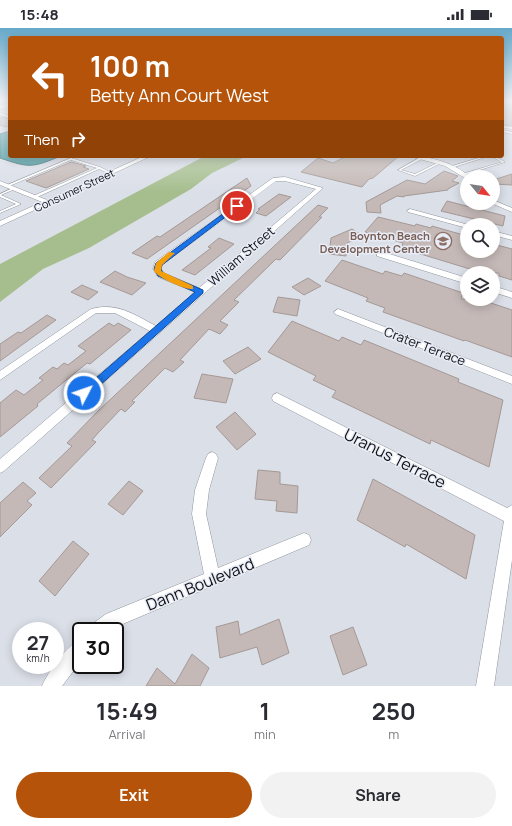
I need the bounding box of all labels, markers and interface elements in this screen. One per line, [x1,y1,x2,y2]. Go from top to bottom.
text: 15:48 [20,4,59,25]
text: 100 m [90,47,170,85]
icon: left [24,52,76,104]
text: Betty Ann Court West [90,83,269,107]
icon: right [67,128,89,150]
text: Then [24,129,59,150]
street label: Consumer Street [31,165,117,215]
north arrow [460,170,500,210]
map controls [460,170,500,306]
pin [220,189,254,223]
icon: arrive [226,195,248,217]
button: search [460,218,500,258]
street label: William Street [204,222,278,290]
place label: Boynton Beach Development Center [320,228,431,256]
school or university icon: Boynton Beach Development Center [433,231,453,251]
button: layers [460,266,500,306]
street label: Crater Terrace [382,322,469,370]
position arrow [63,372,105,414]
street label: Uranus Terrace [340,423,450,493]
street label: Dann Boulevard [143,552,257,616]
speed limit sign: 30 [72,622,124,674]
text: 27 [27,629,49,656]
text: km/h [26,651,50,665]
text: 15:49 [96,694,158,727]
text: 1 [260,694,270,727]
text: 250 [372,694,416,727]
text: Arrival [108,725,146,743]
text: min [254,725,276,743]
text: m [388,725,399,743]
button: Exit [16,772,252,818]
button: Share [260,772,496,818]

